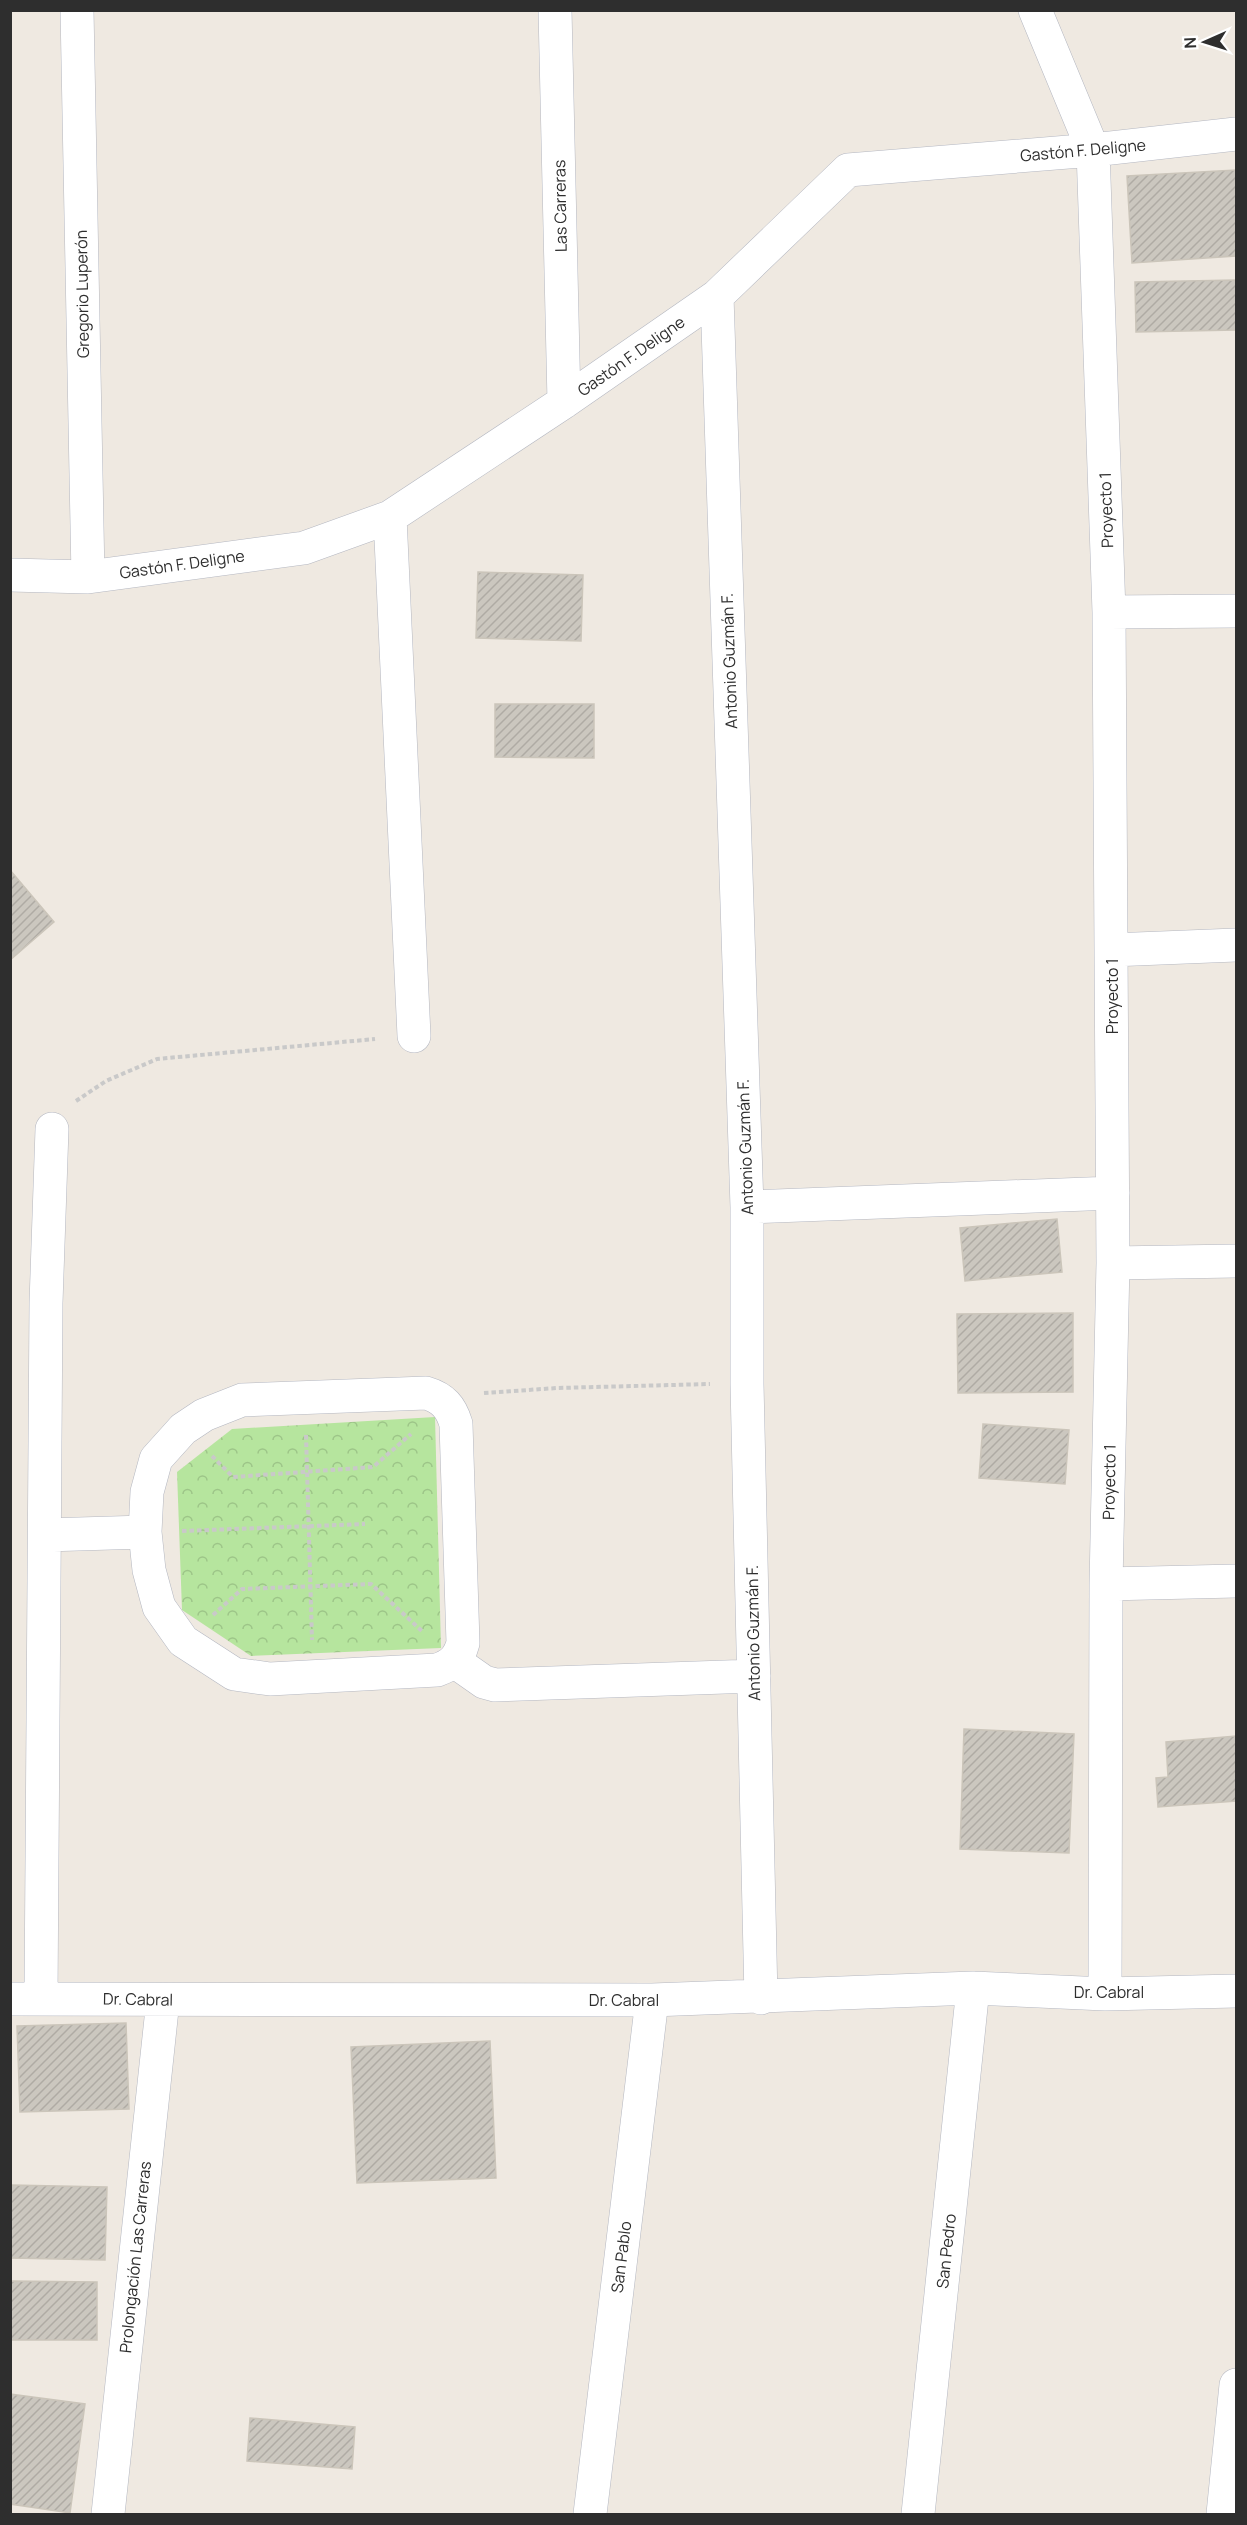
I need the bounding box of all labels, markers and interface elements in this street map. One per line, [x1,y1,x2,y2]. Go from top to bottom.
north arrow [1175,12,1235,72]
text: N [1179,36,1201,49]
street label: Gastón F. Deligne [1019,134,1147,166]
street label: Las Carreras [548,160,572,252]
street label: Gregorio Luperón [70,230,94,358]
street label: Gastón F. Deligne [573,311,689,401]
street label: Proyecto 1 [1094,472,1118,548]
street label: Gastón F. Deligne [118,544,246,584]
street label: Antonio Guzmán F. [716,593,742,729]
street label: Proyecto 1 [1101,958,1123,1034]
street label: Antonio Guzmán F. [732,1079,758,1215]
street label: Proyecto 1 [1097,1444,1121,1520]
street label: Antonio Guzmán F. [741,1565,765,1701]
street label: Dr. Cabral [1074,1981,1144,2003]
street label: Dr. Cabral [103,1987,173,2011]
street label: Dr. Cabral [589,1989,659,2011]
street label: Prolongación Las Carreras [114,2160,156,2354]
street label: San Pedro [931,2213,961,2289]
street label: San Pablo [606,2220,636,2294]

